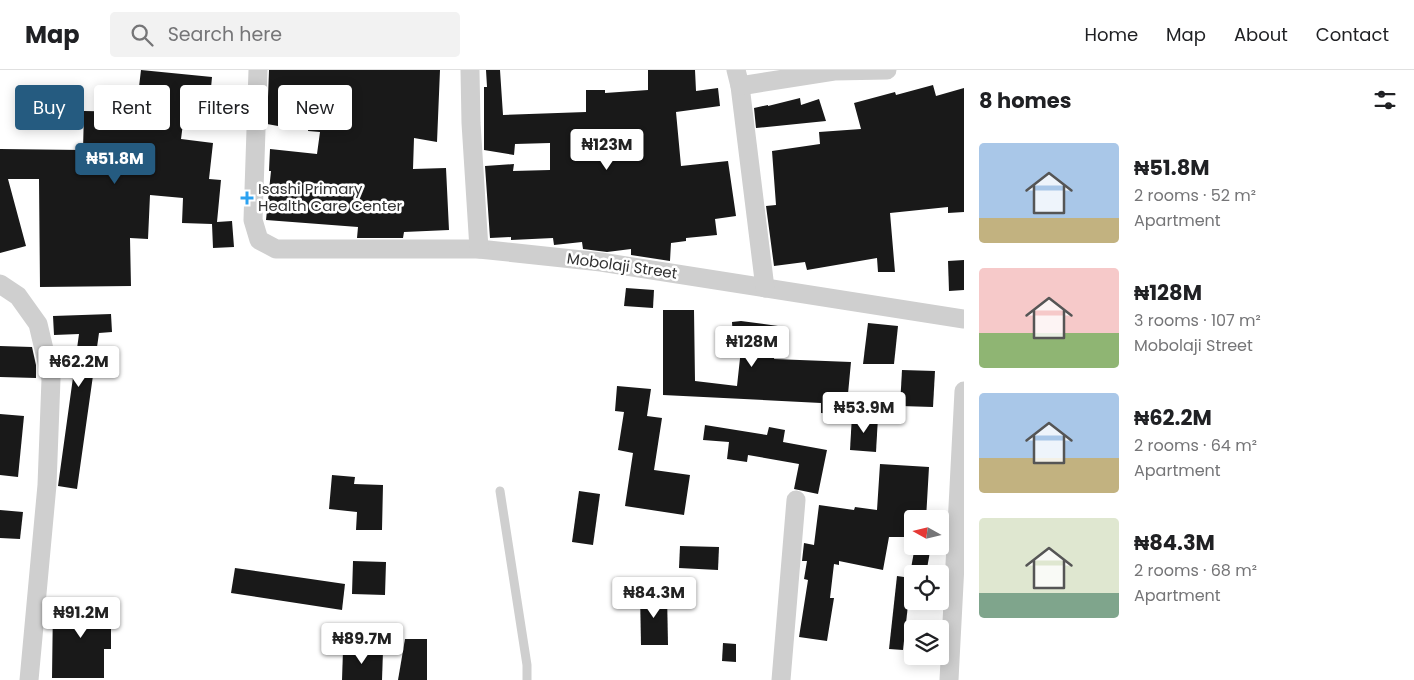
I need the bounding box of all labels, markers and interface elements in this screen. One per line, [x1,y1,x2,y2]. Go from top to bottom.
search box [110,12,460,57]
text: Map [25,18,80,51]
icon: search [128,21,156,49]
text: Search here [168,21,282,48]
text: Home [1084,22,1138,47]
text: Map [1166,22,1206,47]
text: About [1234,22,1288,47]
text: Contact [1316,22,1389,47]
chip: Buy [15,85,84,130]
chip: Rent [94,85,170,130]
chip: Filters [180,85,268,130]
chip: New [278,85,352,130]
text: 8 homes [979,86,1071,115]
icon: filters [1371,86,1399,114]
pin: ₦123M [572,128,642,171]
text: ₦123M [581,133,633,156]
pin: ₦51.8M [74,142,156,185]
text: ₦51.8M [86,147,144,170]
text: ₦51.8M [1134,153,1210,182]
icon: home [1019,163,1079,223]
place label: Isashi Primary Health Care Center [258,178,402,216]
text: 2 rooms · 52 m² [1134,184,1256,207]
marker: Isashi Primary Health Care Center [240,191,254,205]
text: Apartment [1134,209,1221,232]
street label: Mobolaji Street [565,247,679,284]
text: ₦128M [1134,278,1202,307]
icon: home [1019,288,1079,348]
text: 3 rooms · 107 m² [1134,309,1261,332]
pin: ₦128M [717,326,787,368]
text: ₦128M [726,330,778,353]
text: Mobolaji Street [1134,334,1253,357]
pin: ₦62.2M [38,346,120,388]
text: ₦62.2M [49,350,109,373]
pin: ₦53.9M [823,392,905,434]
text: ₦53.9M [834,396,894,419]
text: ₦62.2M [1134,403,1212,432]
icon: home [1019,413,1079,473]
text: 2 rooms · 64 m² [1134,434,1257,457]
text: Apartment [1134,459,1221,482]
north arrow [904,510,949,555]
map controls [904,510,949,665]
text: ₦84.3M [1134,528,1215,557]
icon: home [1019,538,1079,598]
text: 2 rooms · 68 m² [1134,559,1257,582]
button: locate [904,565,949,610]
pin: ₦84.3M [613,576,695,619]
text: ₦84.3M [623,581,685,604]
text: Apartment [1134,584,1221,607]
pin: ₦91.2M [40,596,122,639]
text: ₦91.2M [53,601,109,624]
button: layers [904,620,949,665]
pin: ₦89.7M [321,622,403,665]
text: ₦89.7M [332,627,392,650]

